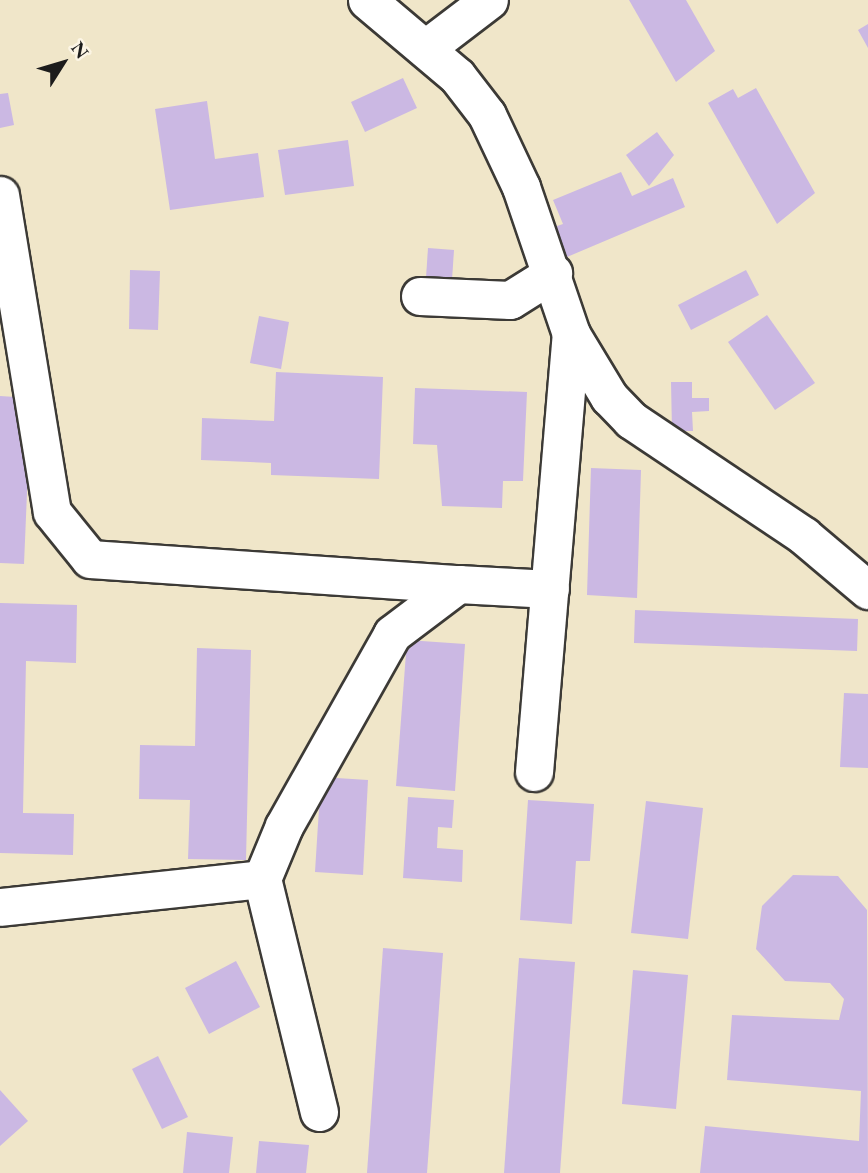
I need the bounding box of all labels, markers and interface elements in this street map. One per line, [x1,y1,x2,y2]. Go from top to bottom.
north arrow [28,28,98,98]
text: N [66,36,95,64]

